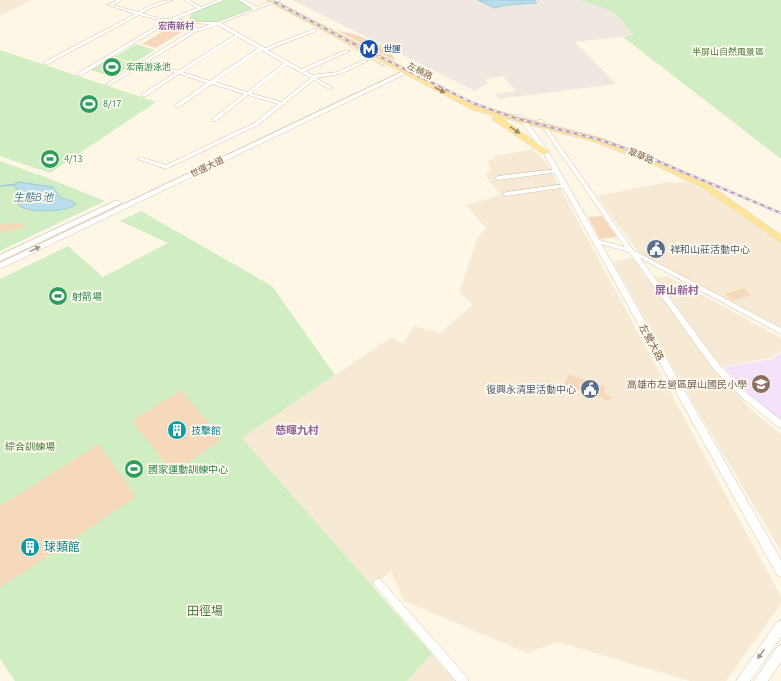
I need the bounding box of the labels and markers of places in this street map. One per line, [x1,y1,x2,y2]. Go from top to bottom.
metro station icon: 世運 [358,38,380,60]
place label: 世運 [383,44,401,54]
sports icon: 宏南游泳池 [101,56,123,78]
place label: 宏南游泳池 [126,62,171,72]
sports icon: 8/17 [78,93,100,115]
place label: 8/17 [103,99,122,109]
sports icon: 4/13 [39,148,61,170]
place label: 4/13 [64,154,83,164]
public building icon: 祥和山莊活動中心 [645,238,667,260]
place label: 祥和山莊活動中心 [670,244,750,255]
sports icon: 射箭場 [47,285,69,307]
place label: 射箭場 [72,291,102,302]
school or university icon: 高雄市左營區屏山國民小學 [750,373,772,395]
public building icon: 復興永清里活動中心 [579,378,601,400]
place label: 高雄市左營區屏山國民小學 [627,379,747,390]
place label: 復興永清里活動中心 [486,384,576,395]
building icon: 技擊館 [166,419,188,441]
place label: 技擊館 [191,425,221,436]
sports icon: 國家運動訓練中心 [123,458,145,480]
place label: 國家運動訓練中心 [148,464,228,475]
building icon: 球類館 [19,536,41,558]
place label: 球類館 [44,540,80,553]

